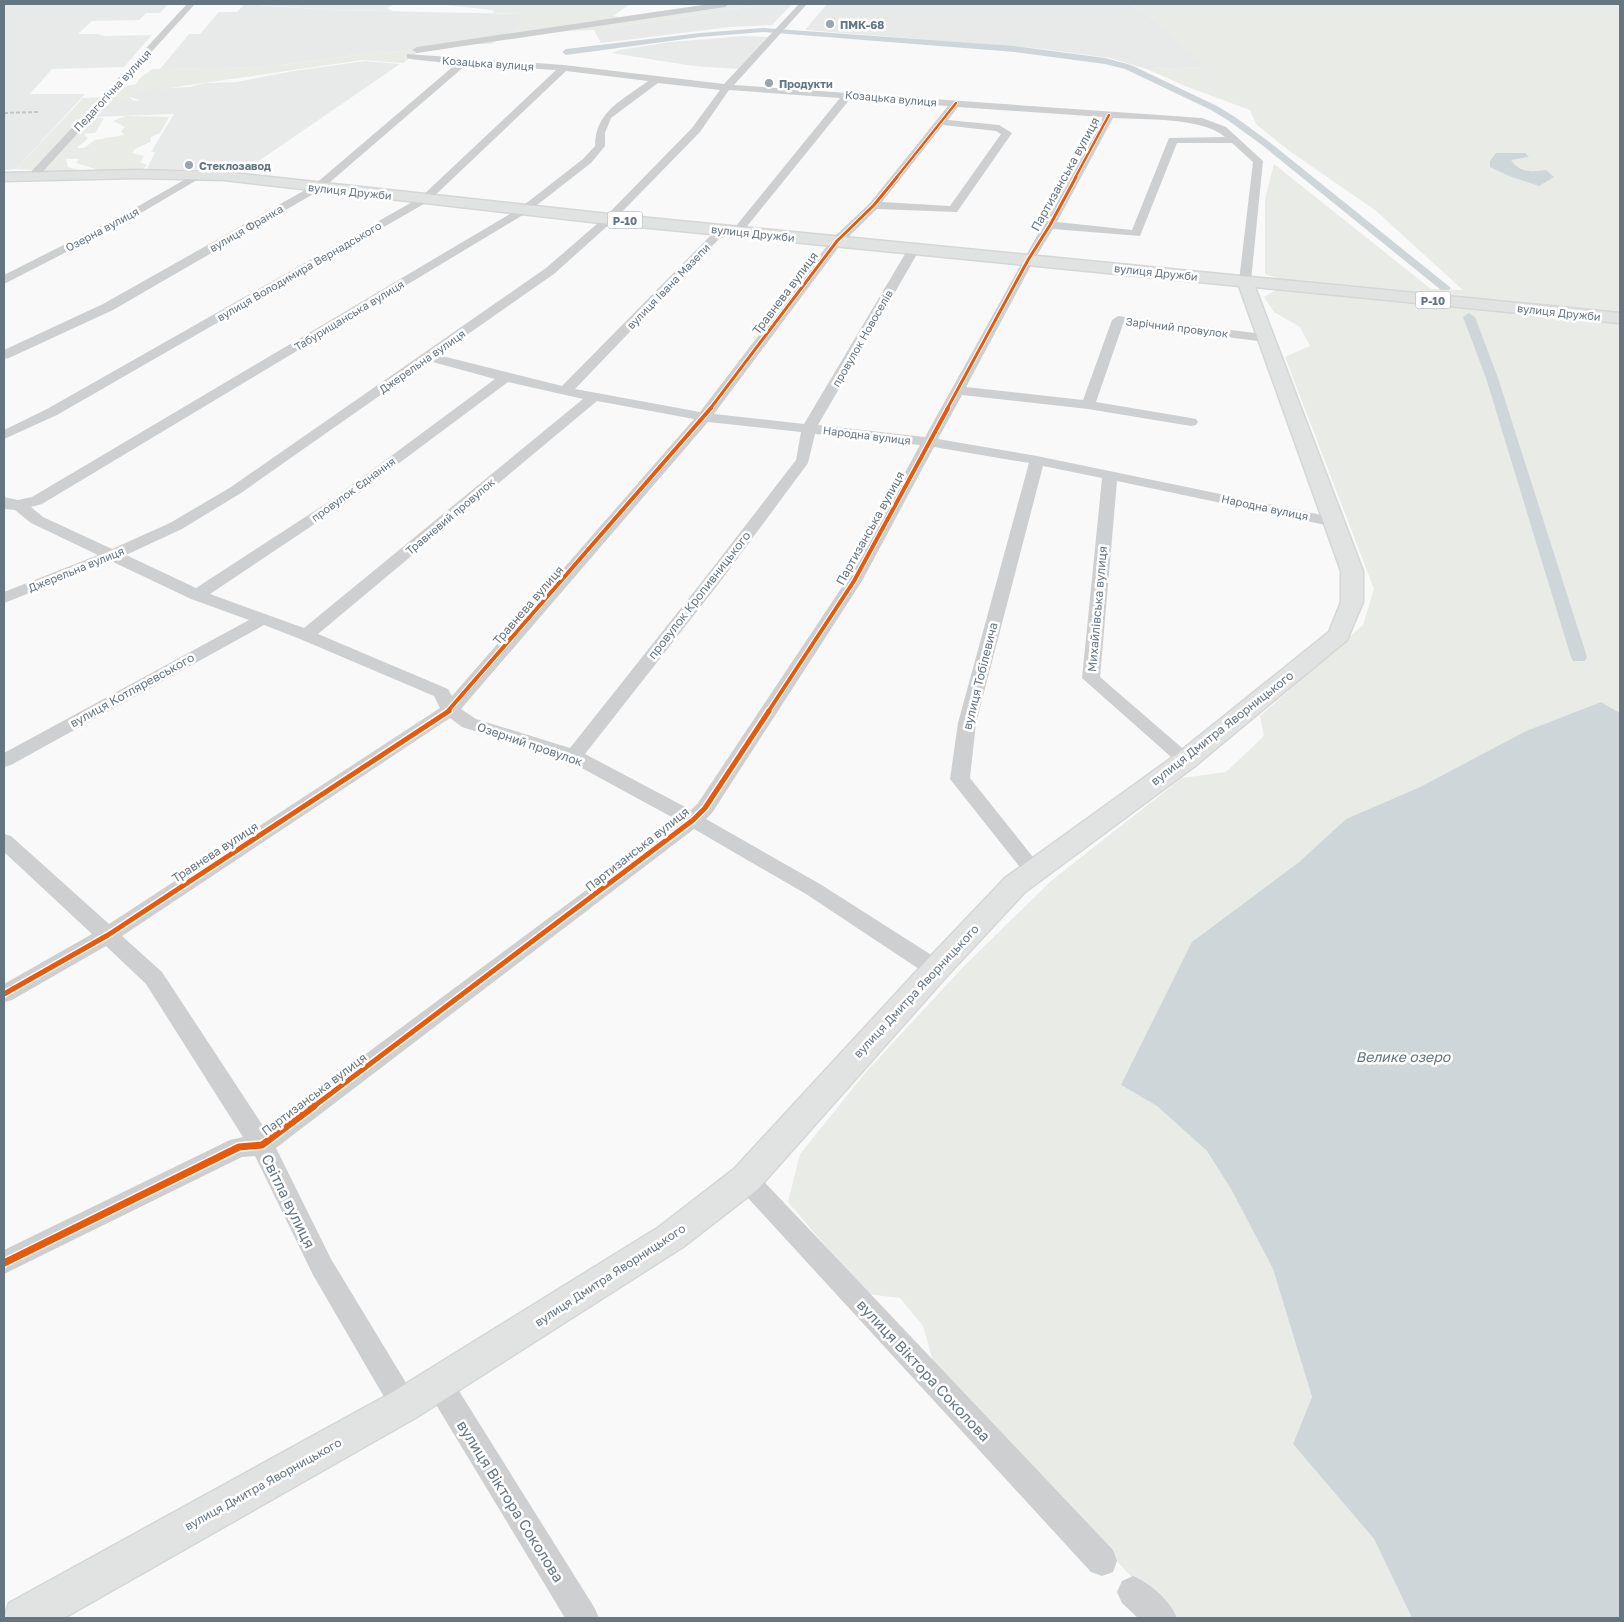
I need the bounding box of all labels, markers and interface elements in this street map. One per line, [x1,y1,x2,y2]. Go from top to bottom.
marker: ПМК-68 [824,18,836,30]
place label: ПМК-68 [840,18,884,31]
street label: Педагогічна вулиця [71,46,153,134]
street label: Козацька вулиця [442,53,534,73]
marker: Продукти [763,77,775,89]
place label: Продукти [779,77,833,90]
street label: Козацька вулиця [845,88,937,108]
street label: Партизанська вулиця [1027,114,1103,234]
marker: Стеклозавод [183,159,195,171]
place label: Стеклозавод [199,159,271,172]
street label: вулиця Дружби [308,180,392,202]
street label: вулиця Франка [207,202,285,254]
street label: Озерна вулиця [63,204,141,254]
road number: Р-10 [608,212,642,228]
street label: вулиця Володимира Вернадського [214,218,384,324]
street label: вулиця Дружби [711,222,795,244]
street label: вулиця Івана Мазепи [624,241,712,331]
street label: Травнева вулиця [749,249,821,337]
street label: вулиця Дружби [1114,261,1198,283]
street label: Табурищанська вулиця [292,277,406,353]
street label: провулок Новоселів [829,287,895,389]
road number: Р-10 [1416,292,1450,308]
street label: вулиця Дружби [1517,301,1601,323]
street label: Зарічний провулок [1125,314,1230,340]
street label: Джерельна вулиця [376,326,468,396]
street label: Народна вулиця [822,423,912,447]
street label: провулок Єднання [309,454,397,524]
street label: Партизанська вулиця [832,468,908,588]
street label: Травневий провулок [403,475,497,557]
street label: Народна вулиця [1220,491,1310,523]
street label: провулок Кропивницького [644,528,754,662]
street label: Джерельна вулиця [26,544,126,594]
street label: Михайлівська вулиця [1084,545,1110,673]
street label: Травнева вулиця [490,562,566,648]
street label: вулиця Тобілевича [959,621,1001,731]
street label: вулиця Котляревського [67,650,197,730]
street label: вулиця Дмитра Яворницького [1148,668,1296,788]
street label: Озерний провулок [475,719,585,769]
street label: Партизанська вулиця [582,804,692,894]
street label: Травнева вулиця [169,819,261,885]
street label: вулиця Дмитра Яворницького [850,921,982,1061]
water label: Велике озеро [1356,1048,1452,1065]
street label: Партизанська вулиця [258,1050,370,1138]
street label: Світла вулиця [258,1151,320,1251]
street label: вулиця Дмитра Яворницького [532,1221,688,1329]
street label: вулиця Віктора Соколова [854,1295,994,1445]
street label: вулиця Віктора Соколова [454,1417,568,1585]
street label: вулиця Дмитра Яворницького [182,1435,344,1533]

